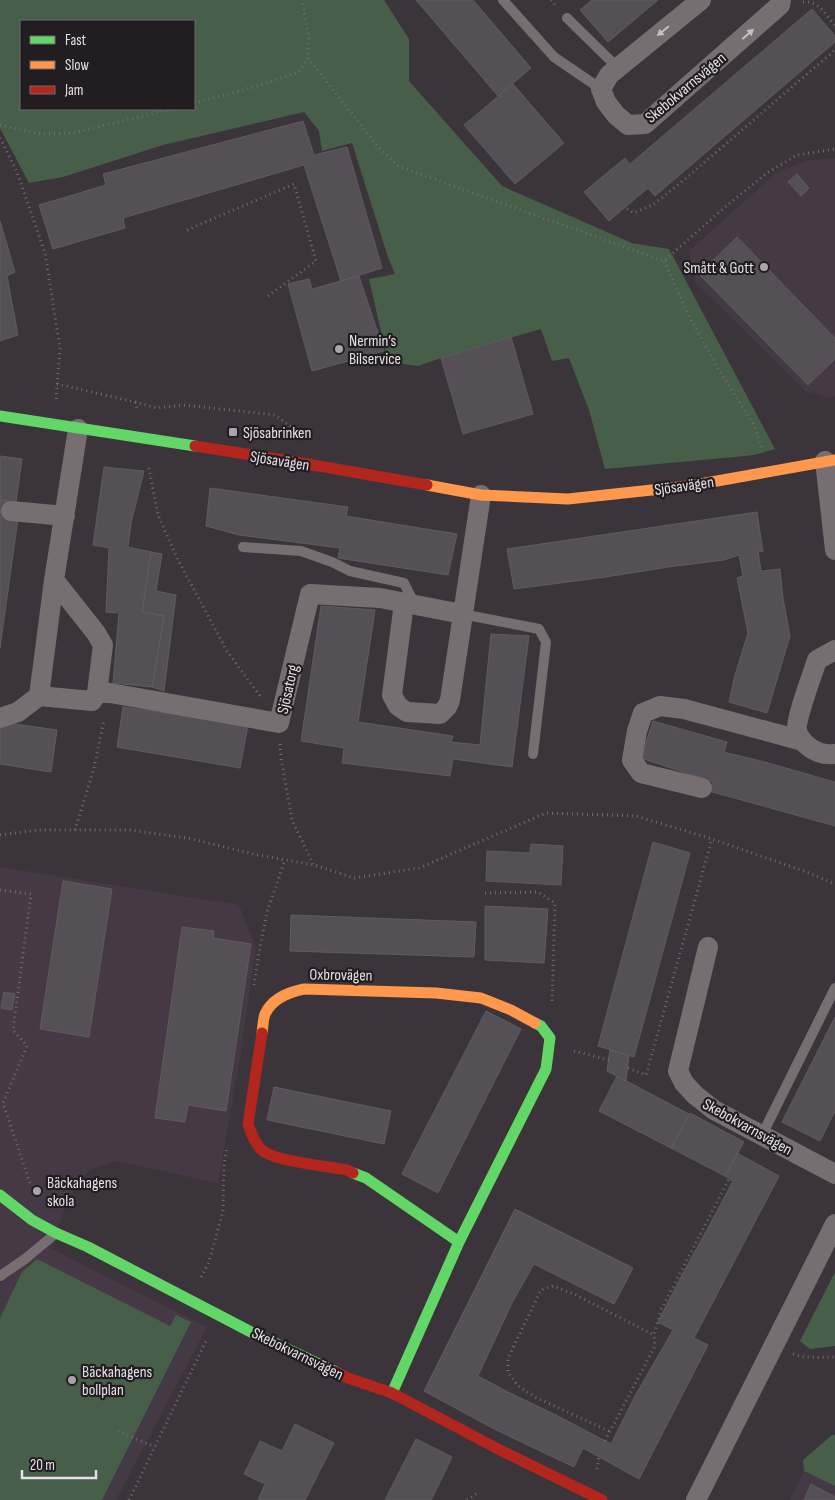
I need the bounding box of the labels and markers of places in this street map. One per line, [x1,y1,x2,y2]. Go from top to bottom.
place label: Smått & Gott [683,259,754,278]
marker: Smått & Gott [758,261,770,273]
place label: Nermin’s Bilservice [349,332,401,369]
marker: Nermin’s Bilservice [333,343,345,355]
place label: Sjösabrinken [243,424,311,443]
marker: Sjösabrinken [227,426,239,438]
place label: Bäckahagens skola [47,1174,118,1211]
marker: Bäckahagens skola [31,1185,43,1197]
place label: Bäckahagens bollplan [82,1363,153,1400]
marker: Bäckahagens bollplan [66,1374,78,1386]

